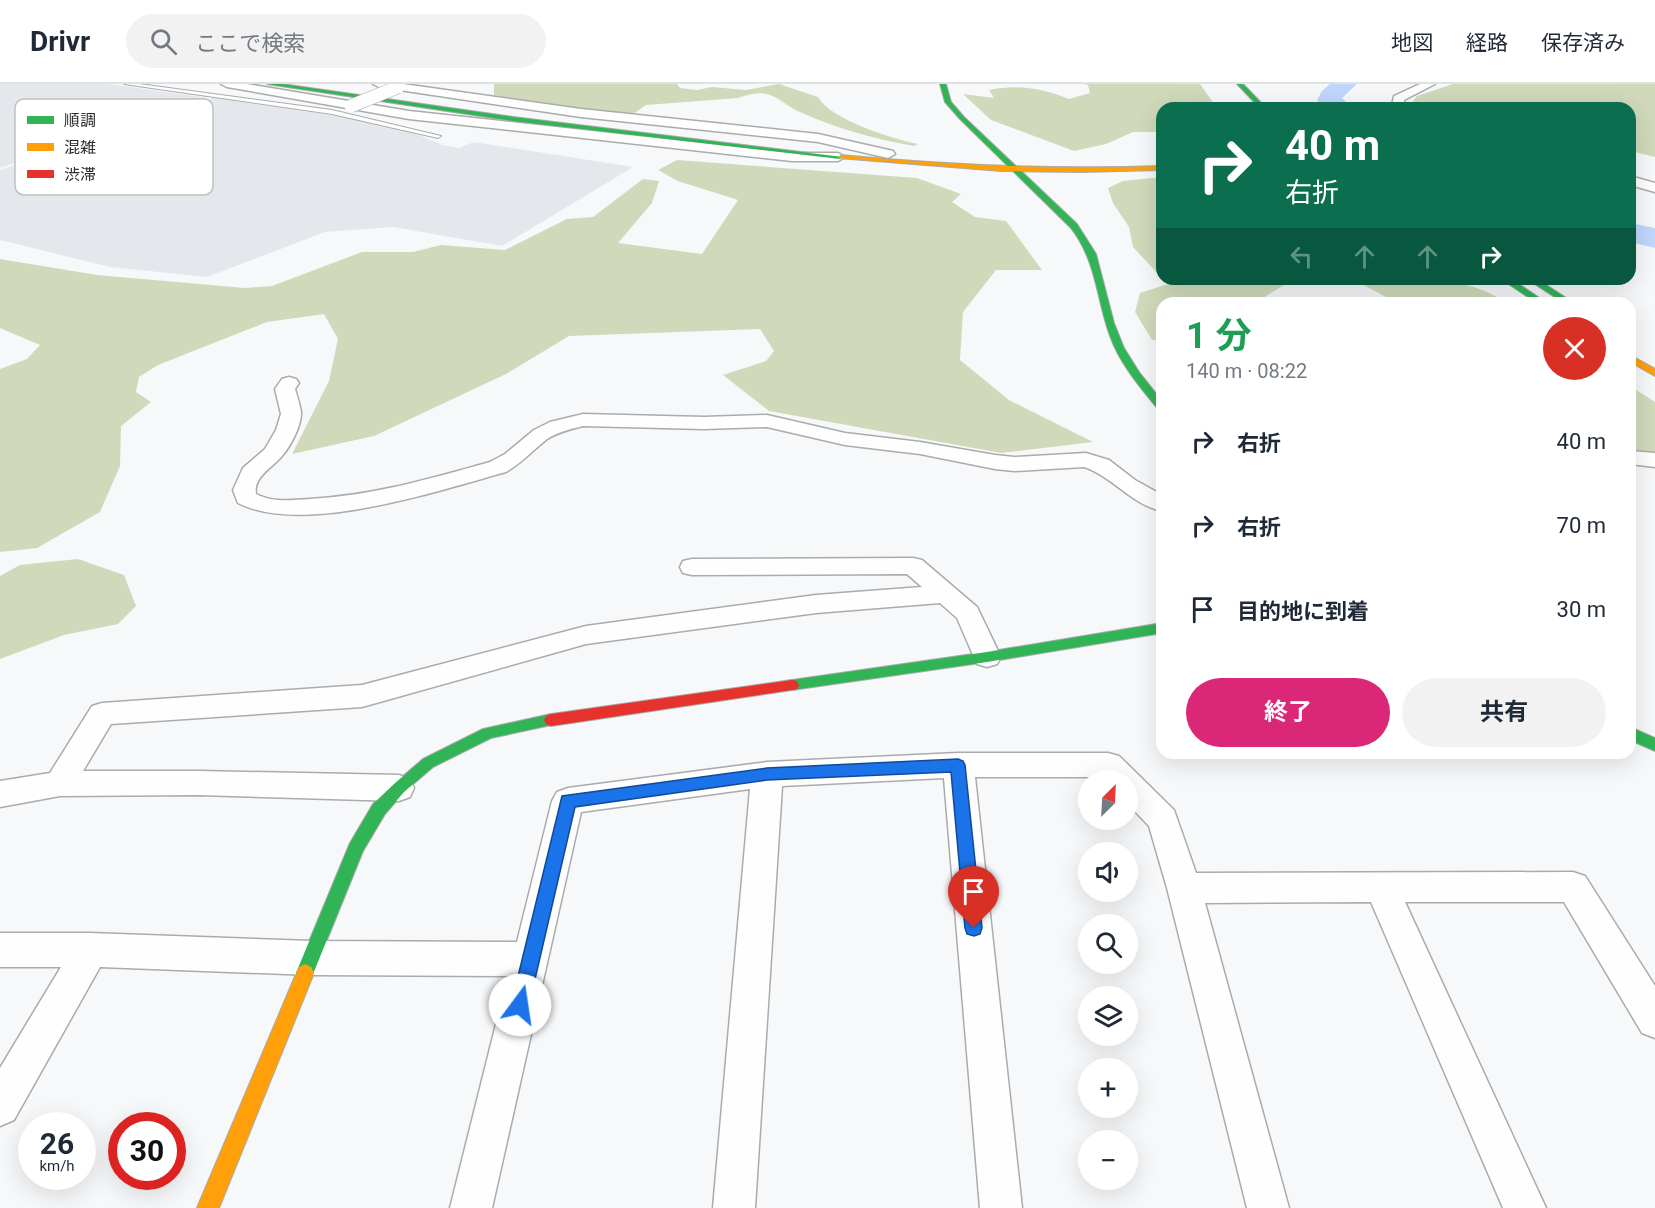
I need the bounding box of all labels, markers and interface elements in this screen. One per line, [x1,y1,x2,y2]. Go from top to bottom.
search box [126,14,546,68]
text: Drivr [30,25,90,58]
icon: search [147,25,180,58]
text: ここで検索 [195,31,305,56]
text: 地図 [1391,31,1433,55]
text: 経路 [1466,31,1508,55]
text: 保存済み [1541,31,1625,55]
legend [15,99,213,195]
text: 順調 [64,111,96,130]
text: 40 m [1285,121,1380,170]
icon: right [1186,126,1264,204]
text: 混雑 [64,138,96,157]
text: 渋滞 [64,165,96,184]
text: 右折 [1285,177,1339,209]
icon: left [1285,240,1318,273]
icon: ahead [1348,240,1381,273]
icon: ahead [1411,240,1444,273]
icon: right [1474,240,1507,273]
text: 1 分 [1186,315,1252,357]
button: close [1543,317,1606,380]
text: 140 m · 08:22 [1186,359,1307,383]
icon: right [1186,425,1219,458]
text: 40 m [1557,429,1606,454]
text: 右折 [1237,431,1281,456]
icon: right [1186,509,1219,542]
text: 70 m [1557,513,1606,538]
text: 右折 [1237,515,1281,540]
icon: arrive [1186,593,1219,626]
text: 30 m [1557,597,1606,622]
text: 目的地に到着 [1237,599,1369,624]
button: 終了 [1186,678,1390,747]
button: 共有 [1402,678,1606,747]
north arrow [1078,770,1138,830]
map controls [1078,770,1138,1190]
button: sound [1078,842,1138,902]
pin [948,866,999,928]
icon: arrive [957,875,990,908]
button: search [1078,914,1138,974]
position arrow [488,973,552,1037]
button: layers [1078,986,1138,1046]
button: + [1078,1058,1138,1118]
speed limit sign: 30 [108,1112,186,1190]
text: 26 [40,1126,74,1161]
button: − [1078,1130,1138,1190]
text: km/h [39,1157,75,1175]

